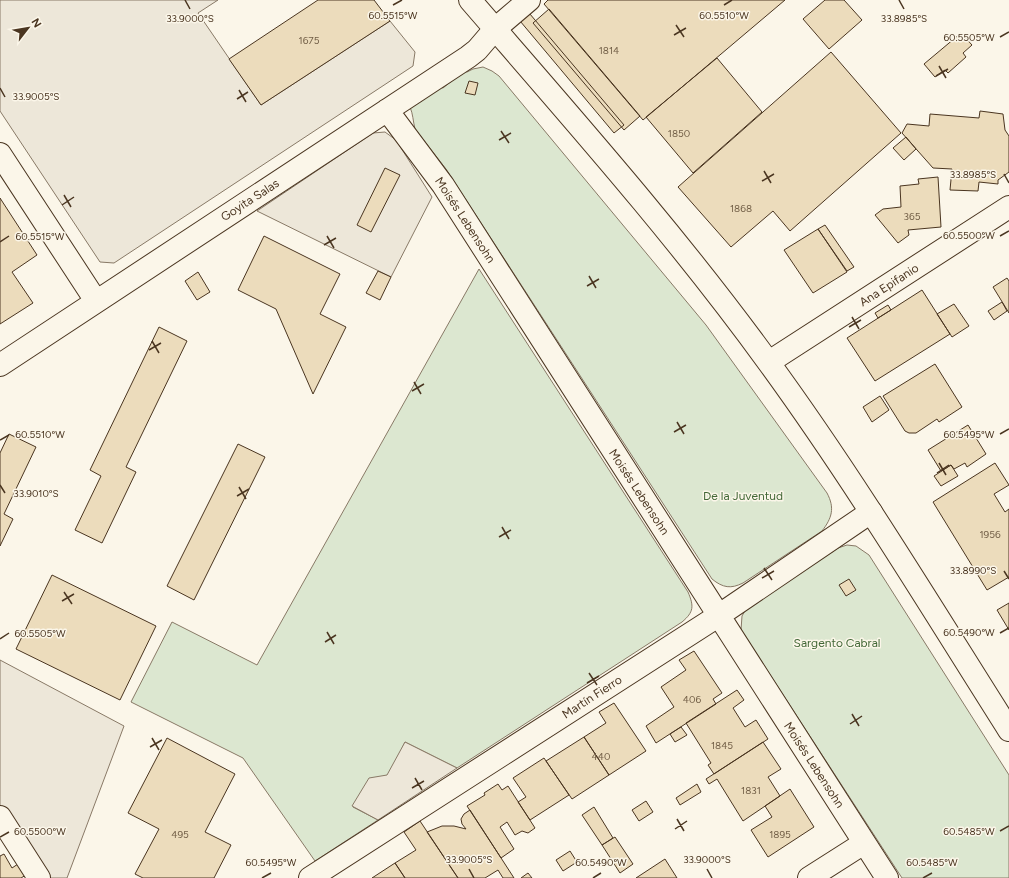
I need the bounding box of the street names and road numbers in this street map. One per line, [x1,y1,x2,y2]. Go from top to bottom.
street label: Moisés Lebensohn [432,174,498,266]
street label: Goyita Salas [218,176,282,224]
street label: Ana Epifanio [857,261,921,309]
street label: Moisés Lebensohn [606,446,672,538]
street label: Martín Fierro [560,673,624,721]
street label: Moisés Lebensohn [781,719,847,811]

